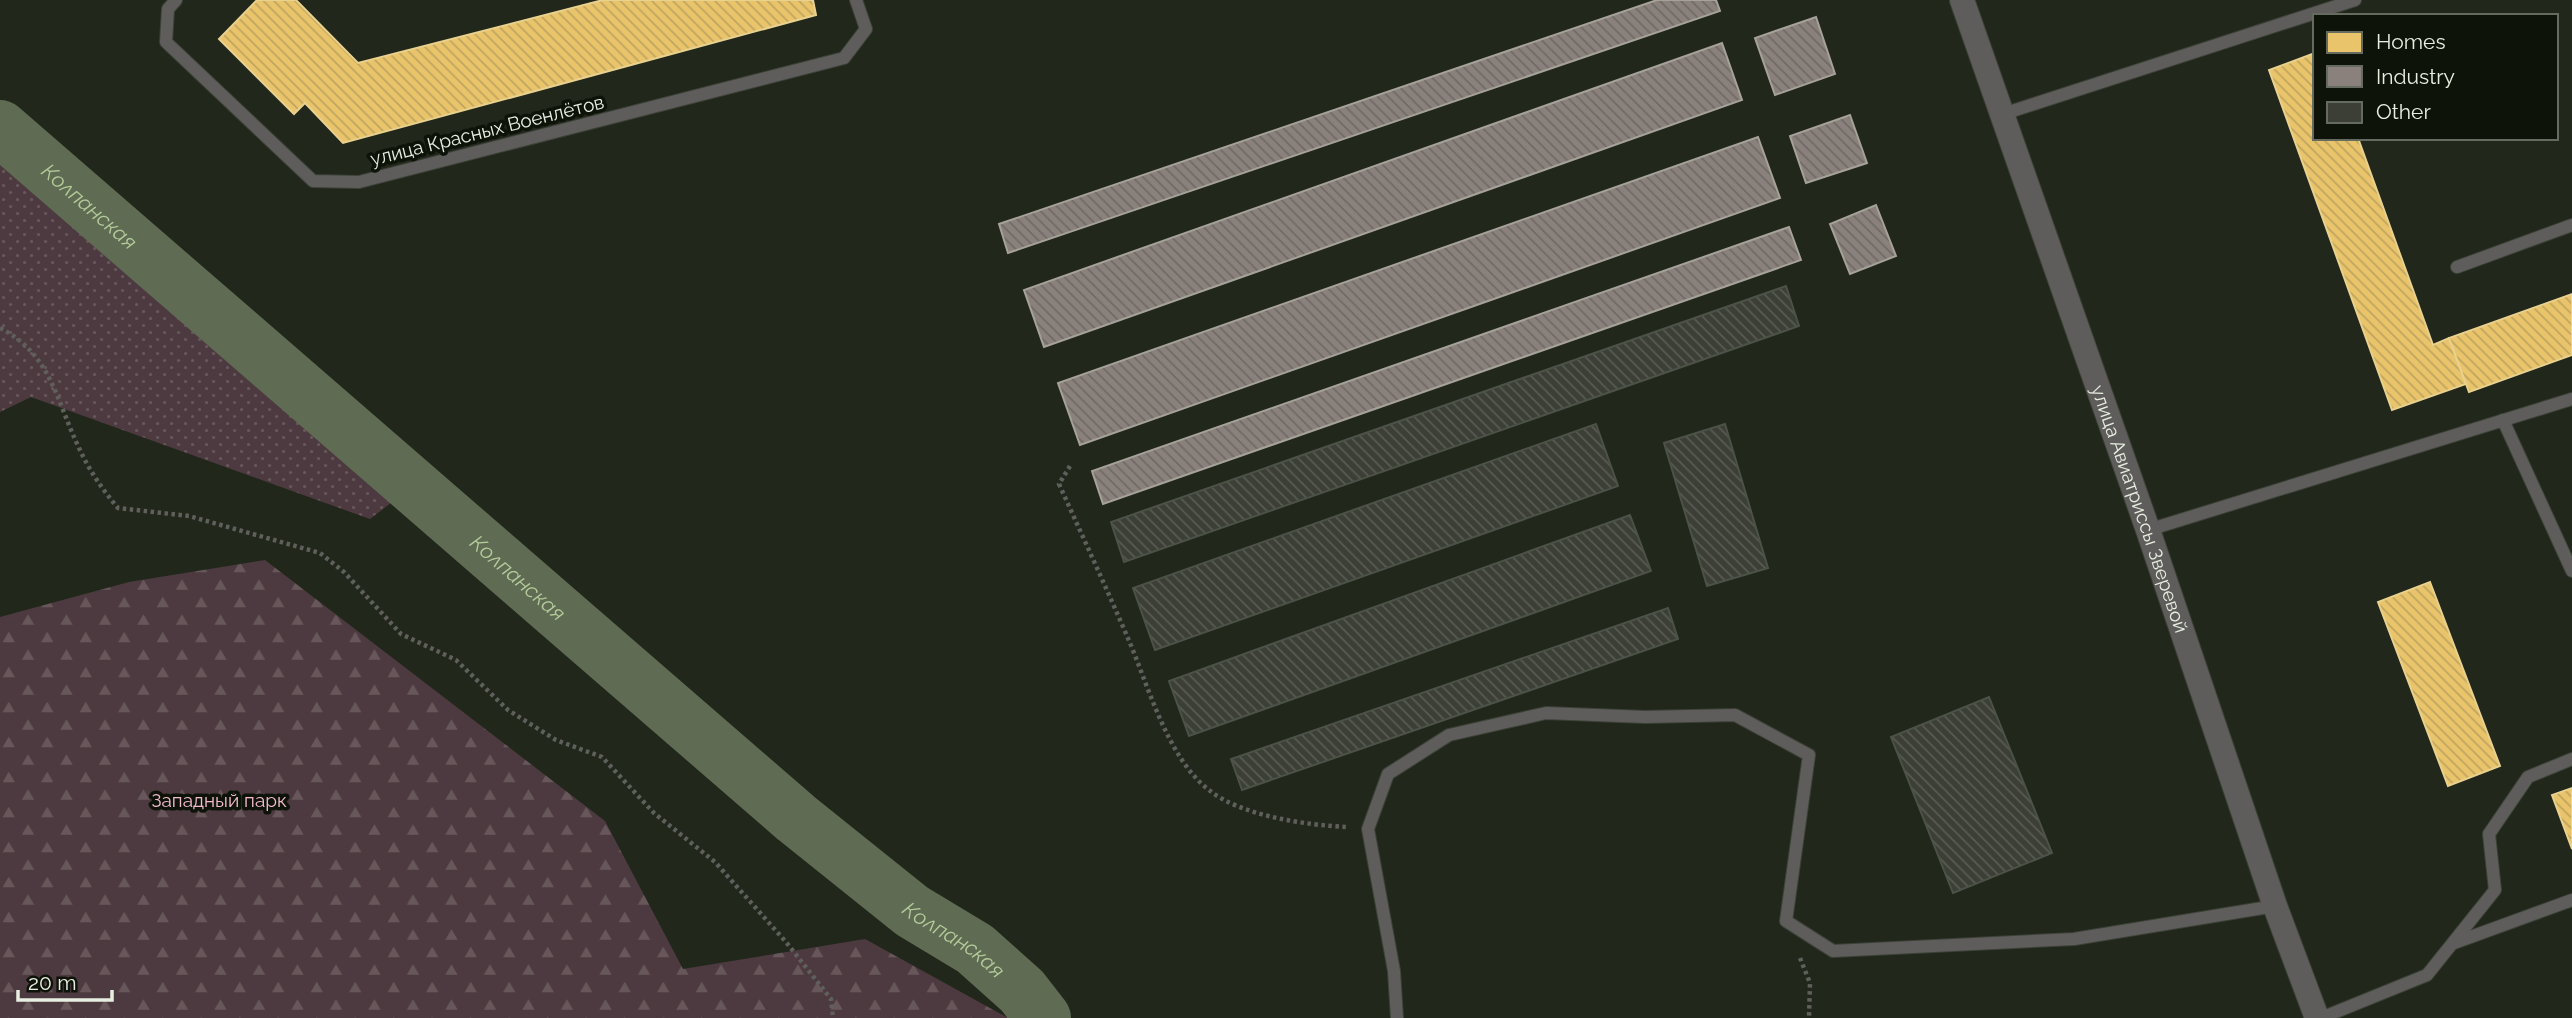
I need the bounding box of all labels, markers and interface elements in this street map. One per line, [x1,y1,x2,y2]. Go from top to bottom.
legend [2313,14,2558,140]
text: Homes [2376,29,2446,54]
text: Industry [2376,64,2455,89]
street label: улица Красных Военлётов [368,90,606,170]
text: Other [2376,99,2431,124]
water label: Колпанская [37,158,143,254]
street label: улица Авиатриссы Зверевой [2087,382,2193,635]
water label: Колпанская [466,529,571,625]
park label: Западный парк [151,789,287,811]
water label: Колпанская [898,896,1010,983]
scale bar [18,958,112,1002]
text: 20 m [28,970,76,995]

